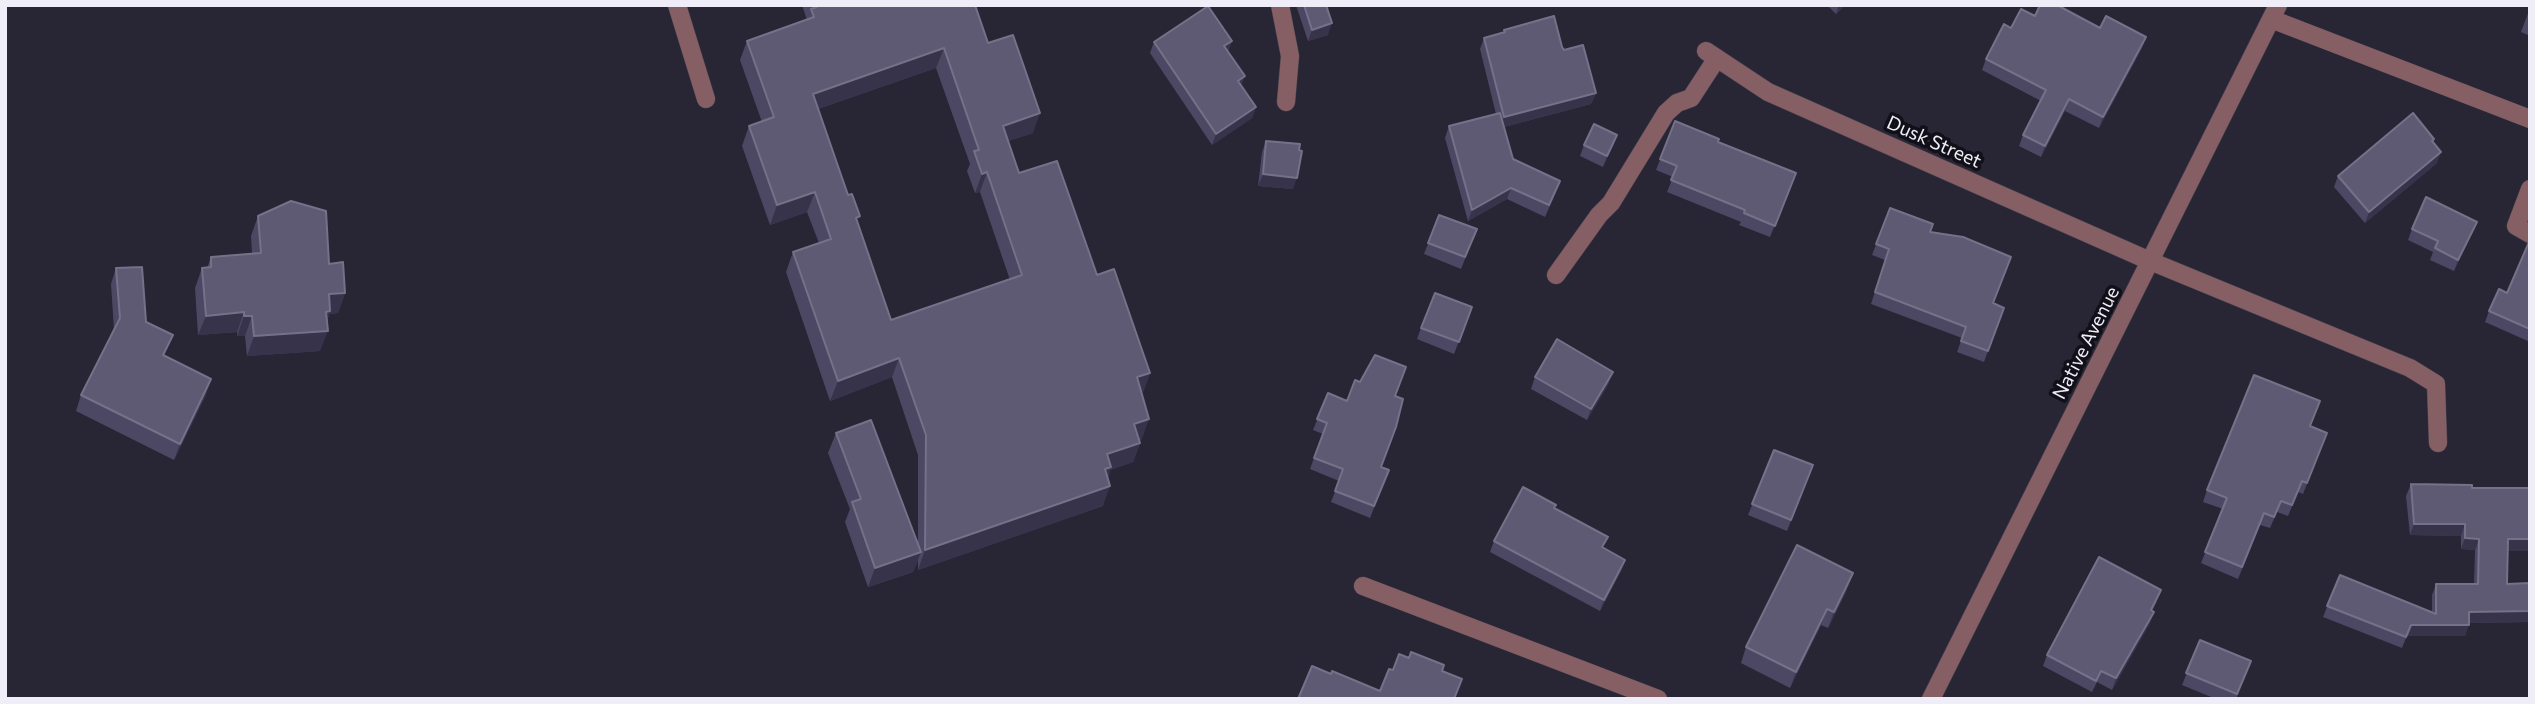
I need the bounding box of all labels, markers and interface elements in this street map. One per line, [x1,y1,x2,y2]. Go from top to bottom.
street label: Dusk Street [1883,111,1985,173]
street label: Native Avenue [2048,283,2124,403]

